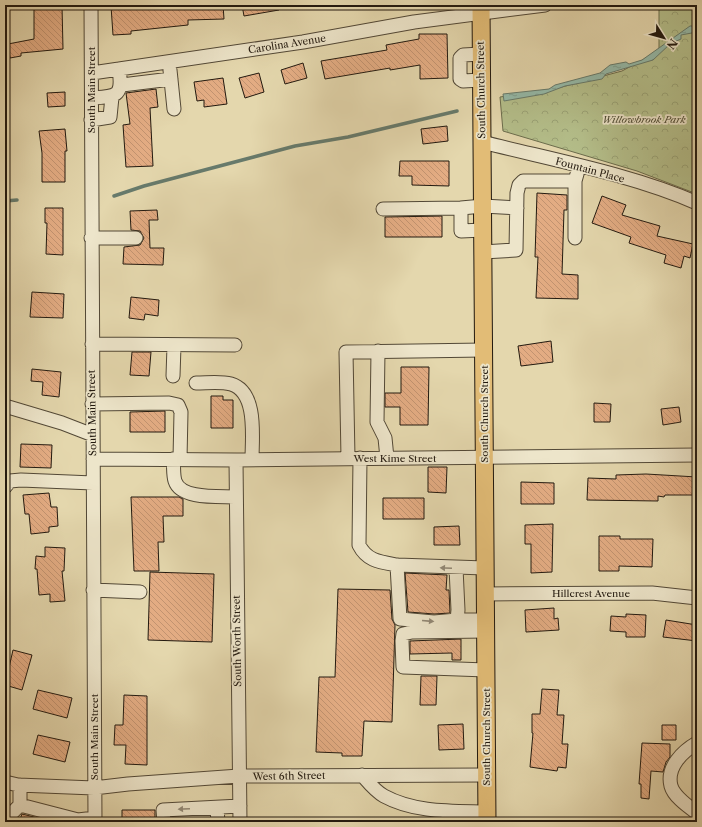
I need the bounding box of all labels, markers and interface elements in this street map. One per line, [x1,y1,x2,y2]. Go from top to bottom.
north arrow [644,18,684,58]
street label: Carolina Avenue [247,31,327,57]
text: N [663,36,680,52]
street label: South Church Street [474,41,488,139]
street label: South Main Street [85,46,98,133]
park label: Willowbrook Park [602,113,687,126]
street label: Fountain Place [554,155,626,186]
street label: South Church Street [478,365,491,463]
street label: South Main Street [85,369,99,456]
street label: West Kime Street [353,452,437,465]
one-way arrow [440,564,452,571]
street label: Hillcrest Avenue [552,587,630,600]
street label: South Worth Street [230,595,244,687]
one-way arrow [422,617,434,624]
street label: South Church Street [480,688,493,786]
street label: South Main Street [88,693,101,780]
street label: West 6th Street [251,769,326,783]
one-way arrow [178,806,191,813]

